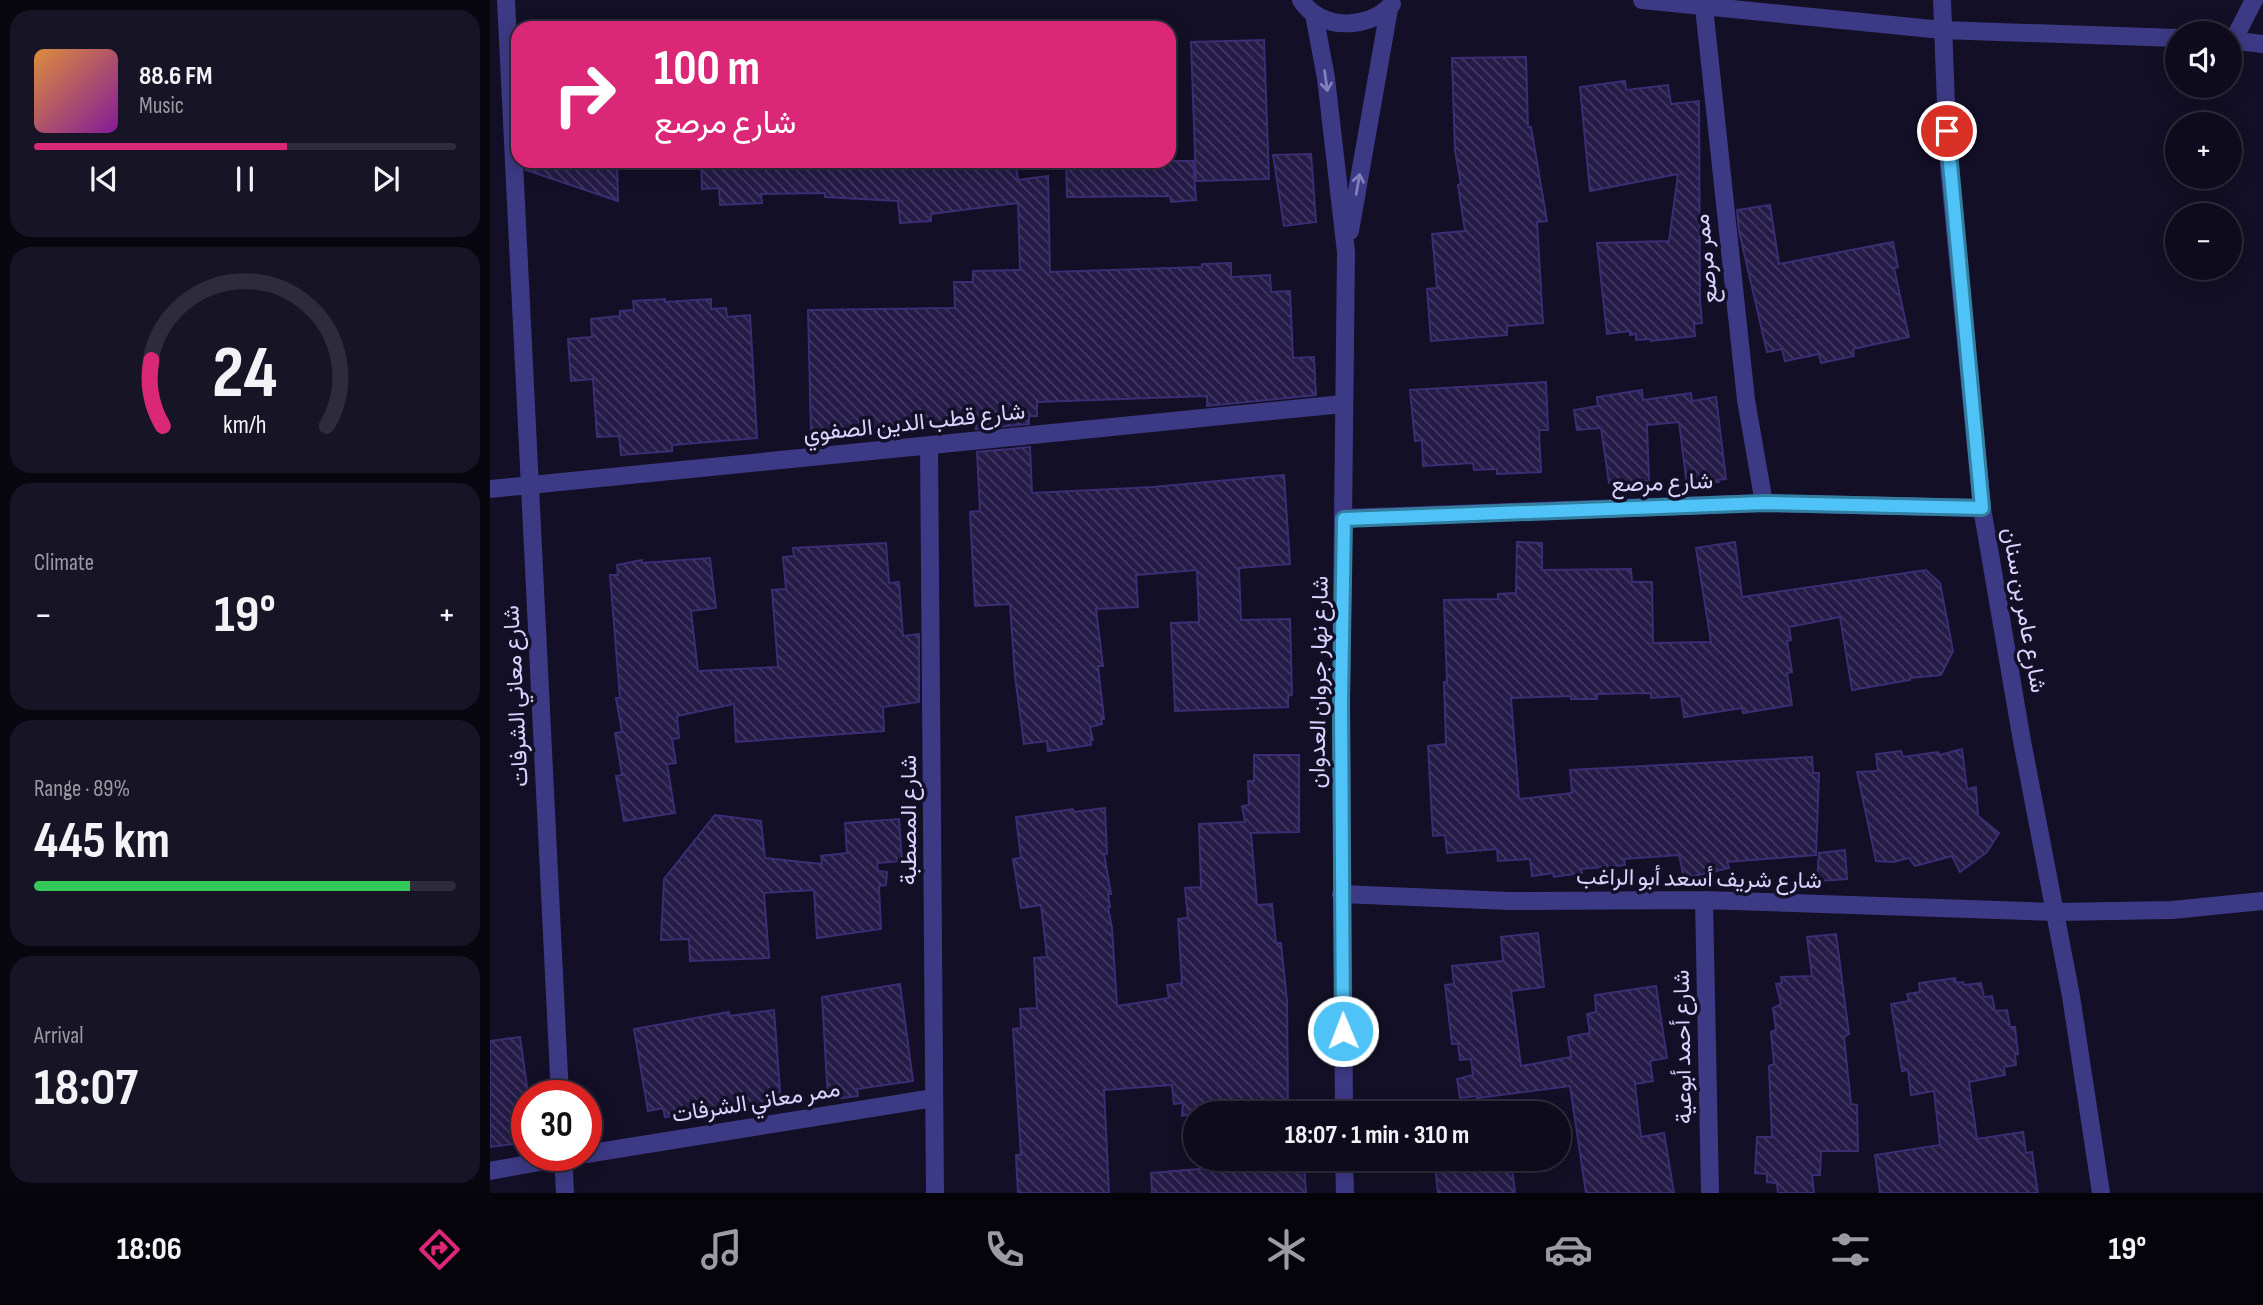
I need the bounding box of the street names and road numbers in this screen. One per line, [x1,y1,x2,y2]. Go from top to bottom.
street label: ممر مرصع [1687,212,1726,305]
street label: شارع قطب الدين الصفوي [802,397,1027,453]
street label: شارع مرصع [1610,467,1714,500]
street label: شارع عامر بن سنان [1995,525,2052,695]
street label: شارع نهار جروان العدوان [1303,575,1336,789]
street label: شارع معاني الشرفات [497,604,539,787]
street label: شارع المصطبة [895,755,924,885]
street label: شارع شريف أسعد أبو الراغب [1576,863,1822,896]
street label: شارع أحمد أبوعية [1668,970,1699,1124]
street label: ممر معاني الشرفات [670,1075,843,1133]

